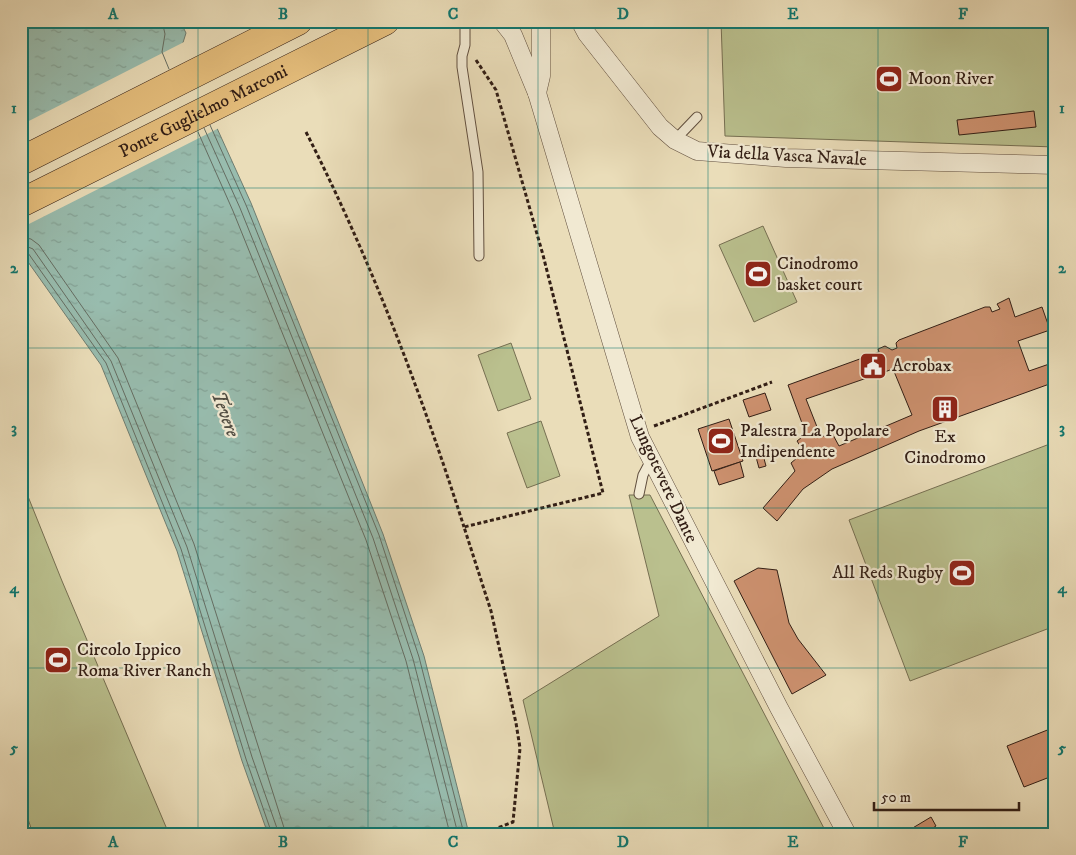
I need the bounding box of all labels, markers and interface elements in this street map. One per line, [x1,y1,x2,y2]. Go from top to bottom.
text: A [107,4,119,24]
text: B [278,4,288,24]
text: C [448,4,458,24]
text: D [617,4,629,24]
text: E [787,4,799,24]
text: F [958,4,968,24]
street label: Ponte Guglielmo Marconi [116,60,291,163]
sports icon: Moon River [874,64,904,94]
place label: Moon River [908,68,994,90]
text: 1 [11,98,17,118]
text: 1 [1059,98,1065,118]
street label: Via della Vasca Navale [706,141,867,171]
place label: Cinodromo basket court [777,253,863,296]
text: 2 [10,258,19,278]
text: 2 [1058,258,1067,278]
sports icon: Cinodromo basket court [743,259,773,289]
public building icon: Acrobax [858,351,888,381]
place label: Acrobax [892,355,952,377]
water label: Tevere [206,388,244,441]
building icon: Ex Cinodromo [930,394,960,424]
street label: Lungotevere Dante [624,411,702,547]
text: 3 [11,418,17,438]
text: 3 [1059,418,1065,438]
place label: Palestra La Popolare Indipendente [740,420,889,463]
sports icon: Palestra La Popolare Indipendente [706,426,736,456]
place label: Ex Cinodromo [904,426,986,469]
sports icon: All Reds Rugby [947,558,977,588]
place label: All Reds Rugby [832,562,943,584]
text: 4 [8,578,19,598]
text: 4 [1056,578,1067,598]
place label: Circolo Ippico Roma River Ranch [77,639,212,682]
sports icon: Circolo Ippico Roma River Ranch [43,645,73,675]
text: 5 [9,738,18,758]
text: 5 [1057,738,1066,758]
scale bar [874,780,1018,812]
text: 50 m [881,788,911,807]
text: A [107,832,119,852]
text: B [278,832,288,852]
text: C [448,832,458,852]
text: D [617,832,629,852]
text: E [787,832,799,852]
text: F [958,832,968,852]

